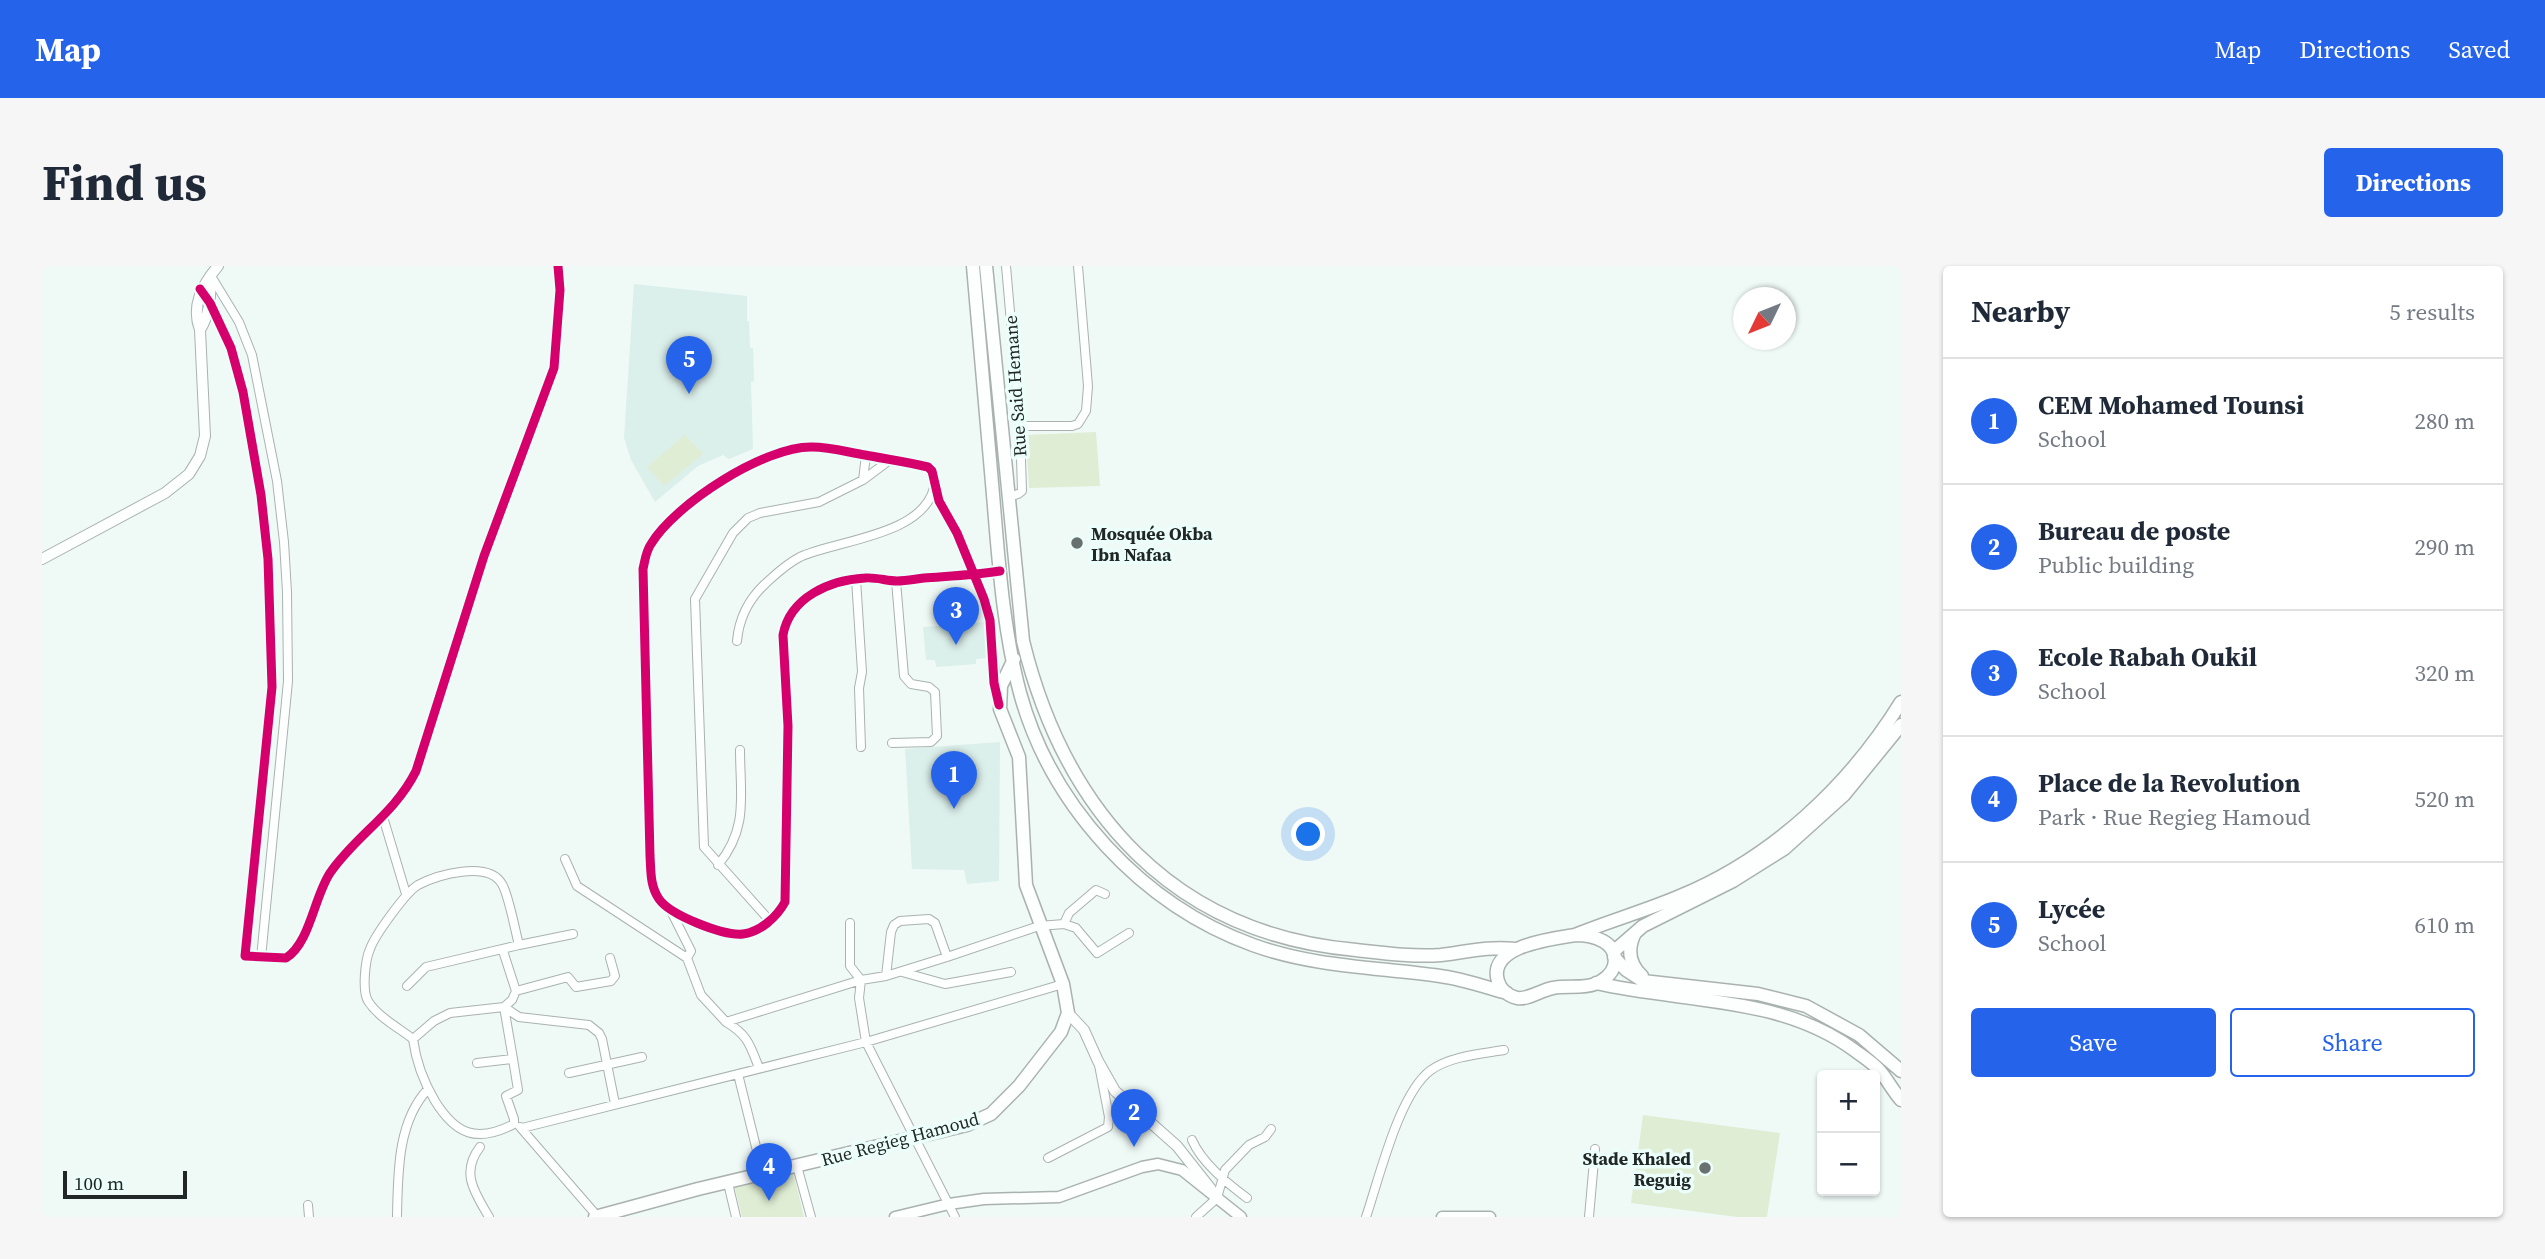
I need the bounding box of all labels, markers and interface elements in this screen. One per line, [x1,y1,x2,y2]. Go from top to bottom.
text: Map [35,27,101,72]
text: Map [2214,33,2261,66]
text: Directions [2299,33,2410,66]
text: Saved [2448,33,2510,66]
button: Directions [2324,148,2503,217]
text: Find us [42,149,207,216]
north arrow [1733,287,1796,350]
text: Nearby [1971,291,2070,332]
text: 5 results [2389,296,2475,328]
street label: Rue Said Hemane [998,314,1032,458]
pin: 5 [666,336,712,394]
text: CEM Mohamed Tounsi [2038,387,2304,423]
text: 1 [1988,405,2000,437]
text: 280 m [2414,405,2475,437]
text: School [2038,423,2106,455]
text: Bureau de poste [2038,513,2230,549]
place label: Mosquée Okba Ibn Nafaa [1091,521,1213,567]
text: 2 [1988,531,2000,563]
text: 290 m [2414,531,2475,563]
marker: Mosquée Okba Ibn Nafaa [1069,535,1085,551]
text: Public building [2038,549,2194,581]
pin: 3 [933,587,979,645]
text: Ecole Rabah Oukil [2038,639,2257,675]
text: 3 [1988,657,2000,689]
text: 320 m [2414,657,2475,689]
text: School [2038,675,2106,707]
pin: 1 [931,751,977,809]
text: Place de la Revolution [2038,765,2301,801]
text: 4 [1988,783,2000,815]
text: 520 m [2414,783,2475,815]
text: Park · Rue Regieg Hamoud [2038,801,2311,833]
your location [1291,817,1325,851]
text: Lycée [2038,891,2105,927]
text: 5 [1988,909,2000,941]
text: 610 m [2414,909,2475,941]
text: School [2038,927,2106,959]
button: Save [1971,1008,2216,1077]
button: Share [2230,1008,2475,1077]
map controls [1817,1070,1880,1196]
button: + [1817,1070,1880,1133]
pin: 2 [1111,1089,1157,1147]
street label: Rue Regieg Hamoud [818,1106,982,1172]
button: − [1817,1133,1880,1196]
pin: 4 [746,1143,792,1201]
place label: Stade Khaled Reguig [1583,1146,1691,1192]
marker: Stade Khaled Reguig [1697,1160,1713,1176]
scale bar [63,1168,187,1200]
text: 100 m [74,1170,124,1196]

